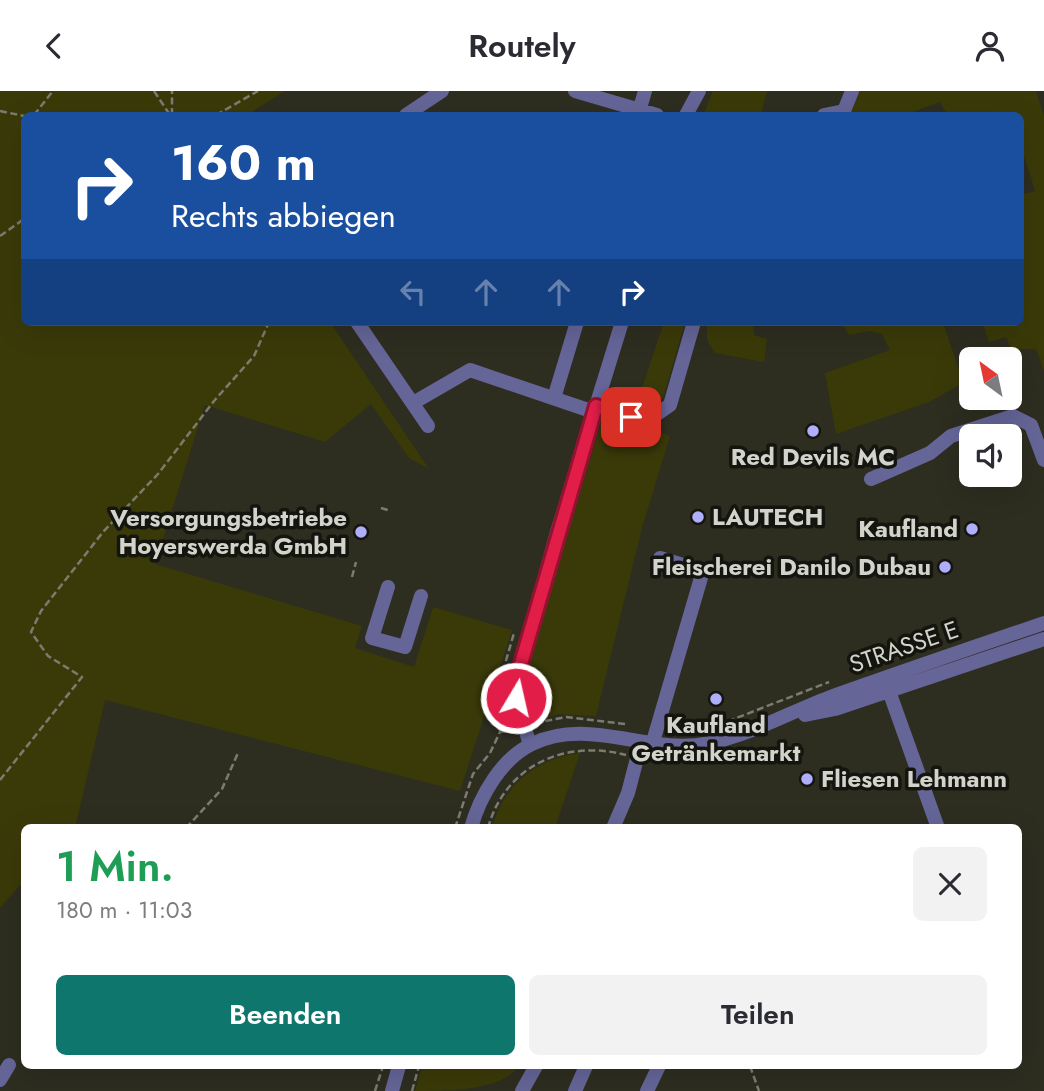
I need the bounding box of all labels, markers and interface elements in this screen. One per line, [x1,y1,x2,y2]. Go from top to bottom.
text: Routely [468,23,576,69]
icon: back [35,27,73,65]
icon: person [971,27,1009,65]
text: 160 m [171,128,316,198]
icon: right [56,140,147,231]
text: Rechts abbiegen [171,193,396,239]
icon: left [394,273,432,311]
icon: ahead [467,273,505,311]
icon: ahead [540,273,578,311]
icon: right [613,273,651,311]
north arrow [959,347,1022,409]
map controls [959,347,1022,487]
pin [601,387,661,447]
icon: arrive [612,398,650,436]
marker: Red Devils MC [805,423,821,439]
button: sound [959,424,1022,487]
place label: Red Devils MC [731,439,895,474]
place label: LAUTECH [712,499,823,534]
place label: Versorgungsbetriebe Hoyerswerda GmbH [109,500,347,563]
marker: LAUTECH [690,509,706,525]
place label: Kaufland [858,511,958,546]
marker: Kaufland [964,521,980,537]
marker: Versorgungsbetriebe Hoyerswerda GmbH [353,524,369,540]
place label: Fleischerei Danilo Dubau [652,549,931,584]
marker: Fleischerei Danilo Dubau [937,559,953,575]
street label: STRASSE E [844,612,963,682]
position arrow [479,661,553,735]
marker: Kaufland Getränkemarkt [708,691,724,707]
place label: Kaufland Getränkemarkt [632,707,801,770]
place label: Fliesen Lehmann [821,761,1007,796]
marker: Fliesen Lehmann [799,771,815,787]
text: 1 Min. [56,836,174,897]
button: close [913,847,987,921]
text: 180 m · 11:03 [56,893,192,927]
button: Beenden [56,975,515,1055]
button: Teilen [529,975,987,1055]

